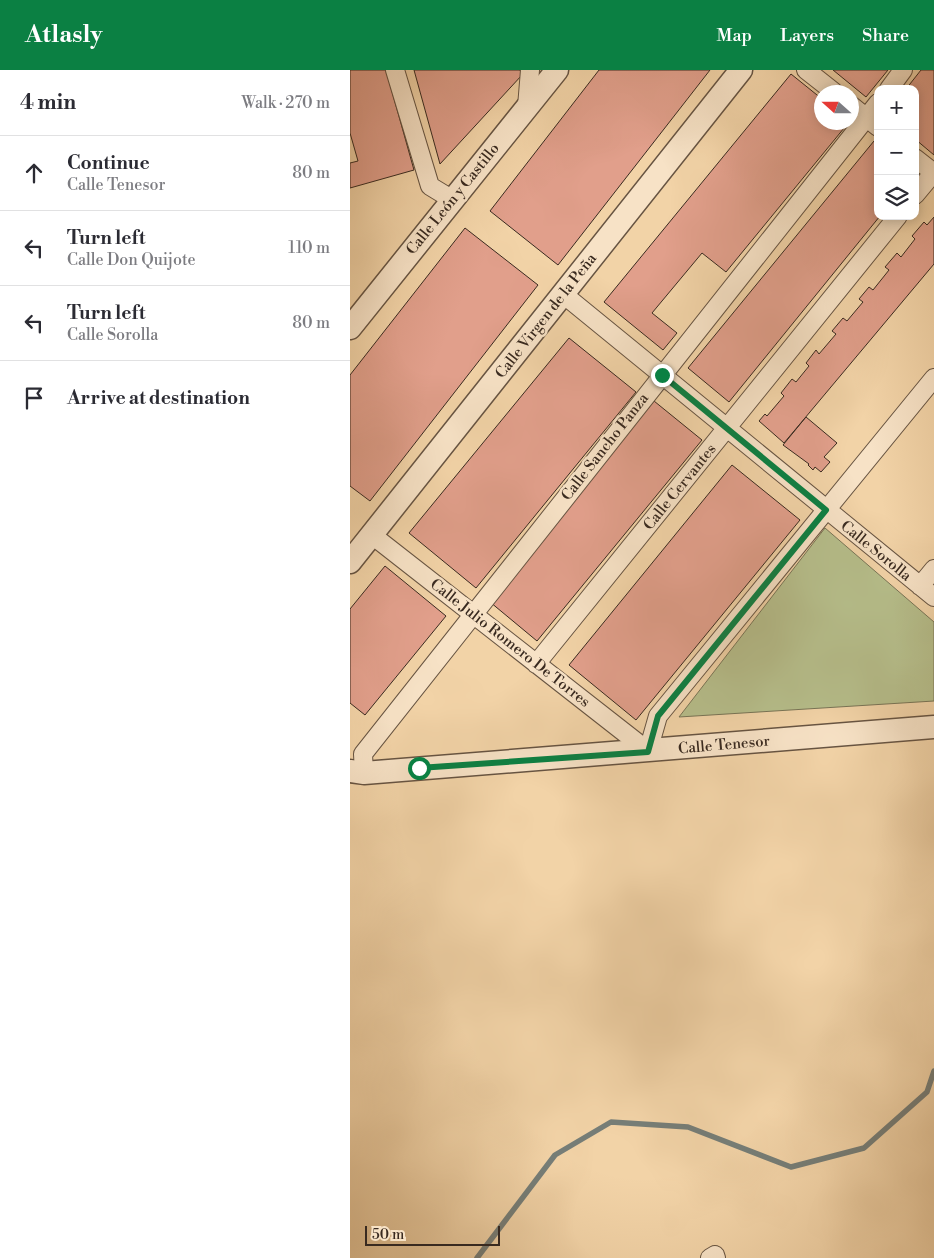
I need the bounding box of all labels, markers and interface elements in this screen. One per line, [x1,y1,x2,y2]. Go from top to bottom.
text: Atlasly [25,20,102,50]
text: Map [717,24,752,47]
text: Layers [780,24,834,47]
text: Share [862,24,909,47]
north arrow [814,85,859,130]
map controls [874,85,919,220]
button: + [874,85,919,130]
text: 4 min [20,90,76,116]
text: Walk · 270 m [241,93,330,113]
button: − [874,130,919,175]
street label: Calle León y Castillo [402,139,504,259]
text: Continue [67,151,150,175]
icon: ahead [20,159,48,187]
text: 80 m [292,163,330,183]
text: Calle Tenesor [67,175,165,195]
button: layers [874,175,919,220]
text: Turn left [67,226,146,250]
icon: left [20,234,48,262]
text: 110 m [288,238,330,258]
street label: Calle Virgen de la Peña [491,249,601,382]
text: Calle Don Quijote [67,250,196,270]
text: Turn left [67,301,146,325]
icon: left [20,309,48,337]
text: 80 m [292,313,330,333]
text: Calle Sorolla [67,325,158,345]
route end [651,364,674,387]
icon: arrive [20,384,48,412]
text: Arrive at destination [67,386,250,410]
street label: Calle Sancho Panza [557,389,653,505]
street label: Calle Cervantes [639,440,721,534]
street label: Calle Sorolla [837,517,916,586]
street label: Calle Julio Romero De Torres [426,575,594,711]
street label: Calle Tenesor [677,731,771,758]
route start [408,757,431,780]
scale bar [365,1223,500,1246]
text: 50 m [372,1226,404,1244]

